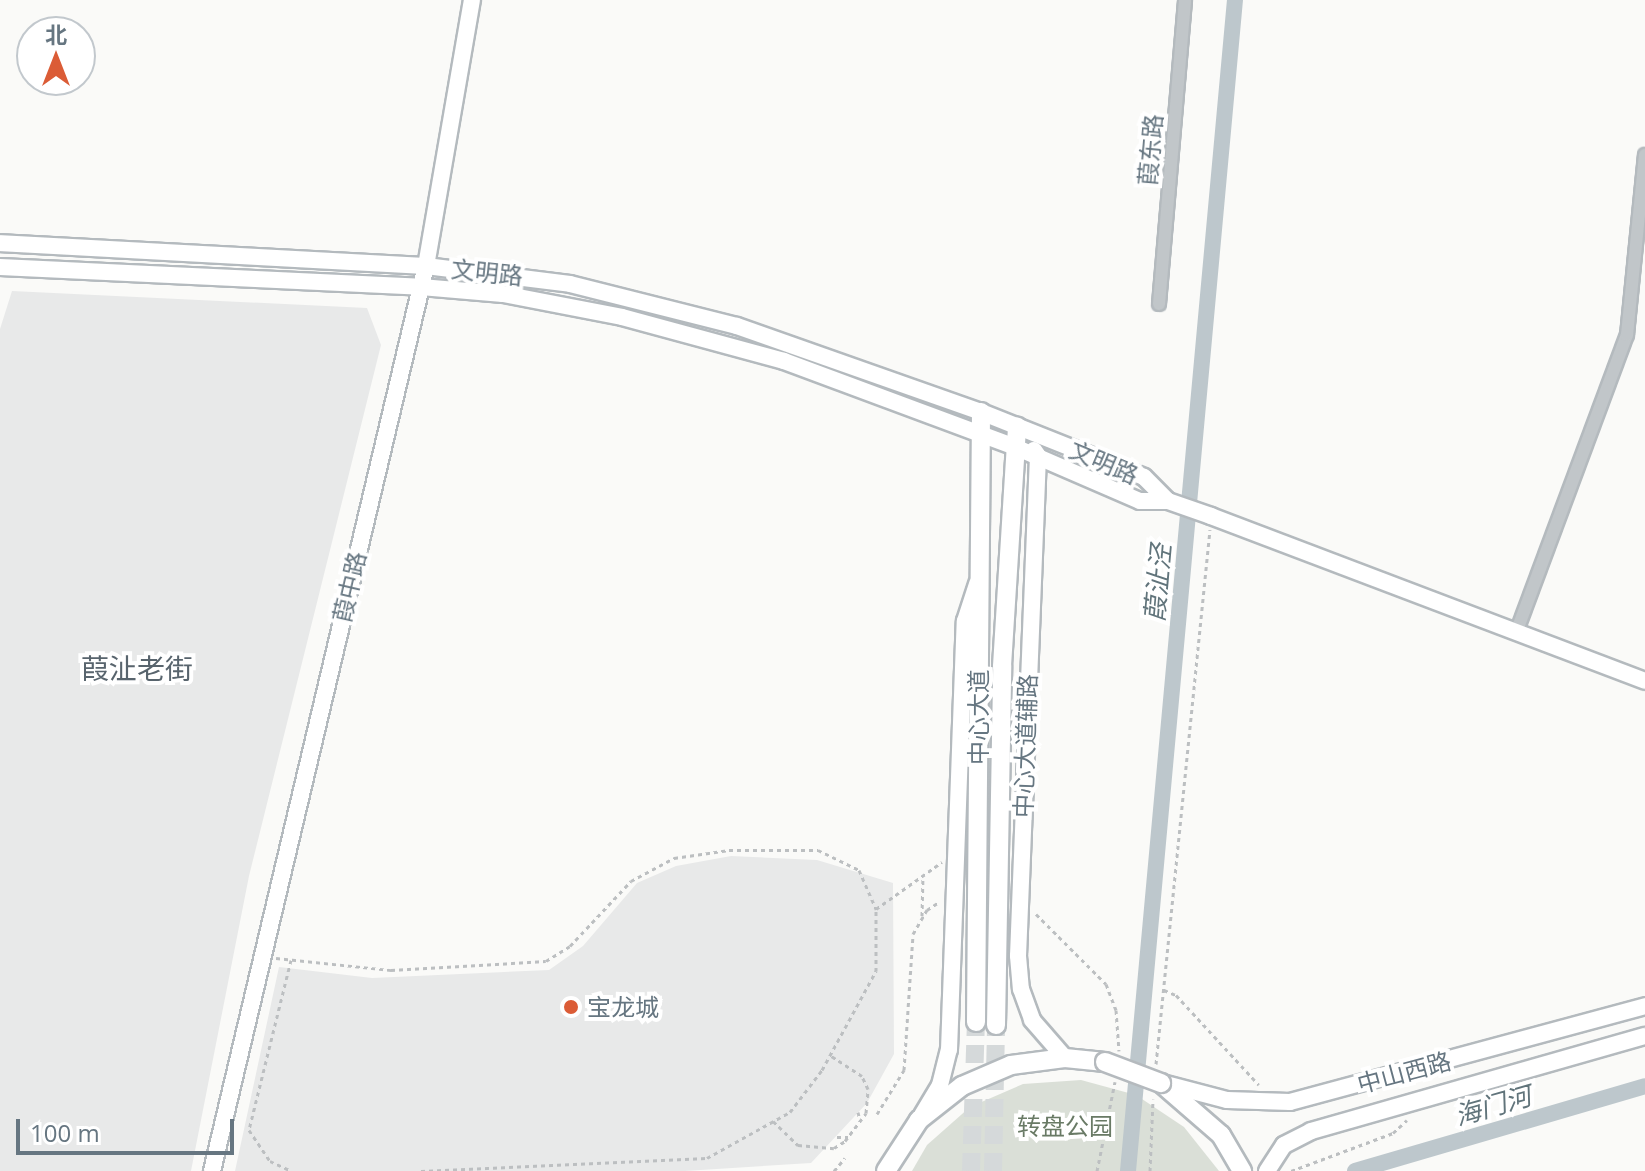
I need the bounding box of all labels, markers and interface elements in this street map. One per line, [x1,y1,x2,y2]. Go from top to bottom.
north arrow [16,16,96,96]
text: 北 [45,19,67,49]
street label: 葭东路 [1133,113,1167,187]
street label: 文明路 [450,254,524,290]
street label: 文明路 [1065,435,1143,489]
water label: 葭沚泾 [1139,543,1177,623]
street label: 葭中路 [327,549,371,625]
district label: 葭沚老街 [81,651,193,685]
street label: 中心大道 [964,669,992,765]
street label: 中心大道辅路 [1008,674,1042,818]
place label: 宝龙城 [587,993,659,1021]
marker: 宝龙城 [562,998,580,1016]
street label: 中山西路 [1354,1046,1454,1098]
water label: 海门河 [1451,1080,1535,1132]
scale bar [20,1103,238,1153]
park label: 转盘公园 [1017,1112,1113,1140]
text: 100 m [30,1116,100,1149]

